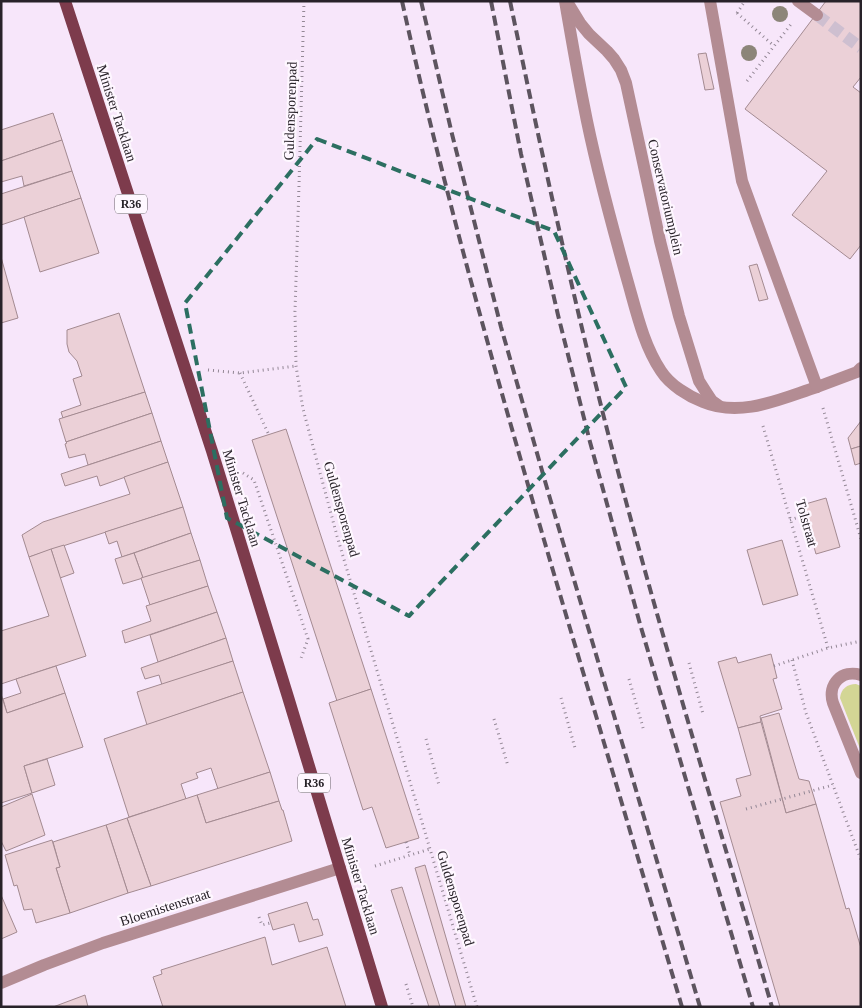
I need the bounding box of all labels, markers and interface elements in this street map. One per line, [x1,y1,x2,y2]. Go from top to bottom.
street label: Guldensporenpad [281,61,300,161]
street label: Minister Tacklaan [94,63,139,164]
street label: Conservatoriumplein [645,138,686,256]
road number: R36 [115,194,147,213]
street label: Minister Tacklaan [220,448,263,549]
street label: Guldensporenpad [321,460,362,559]
street label: Tolstraat [793,498,820,549]
road number: R36 [298,774,330,792]
street label: Minister Tacklaan [339,836,382,937]
street label: Guldensporenpad [434,849,477,948]
street label: Bloemistenstraat [118,886,212,929]

